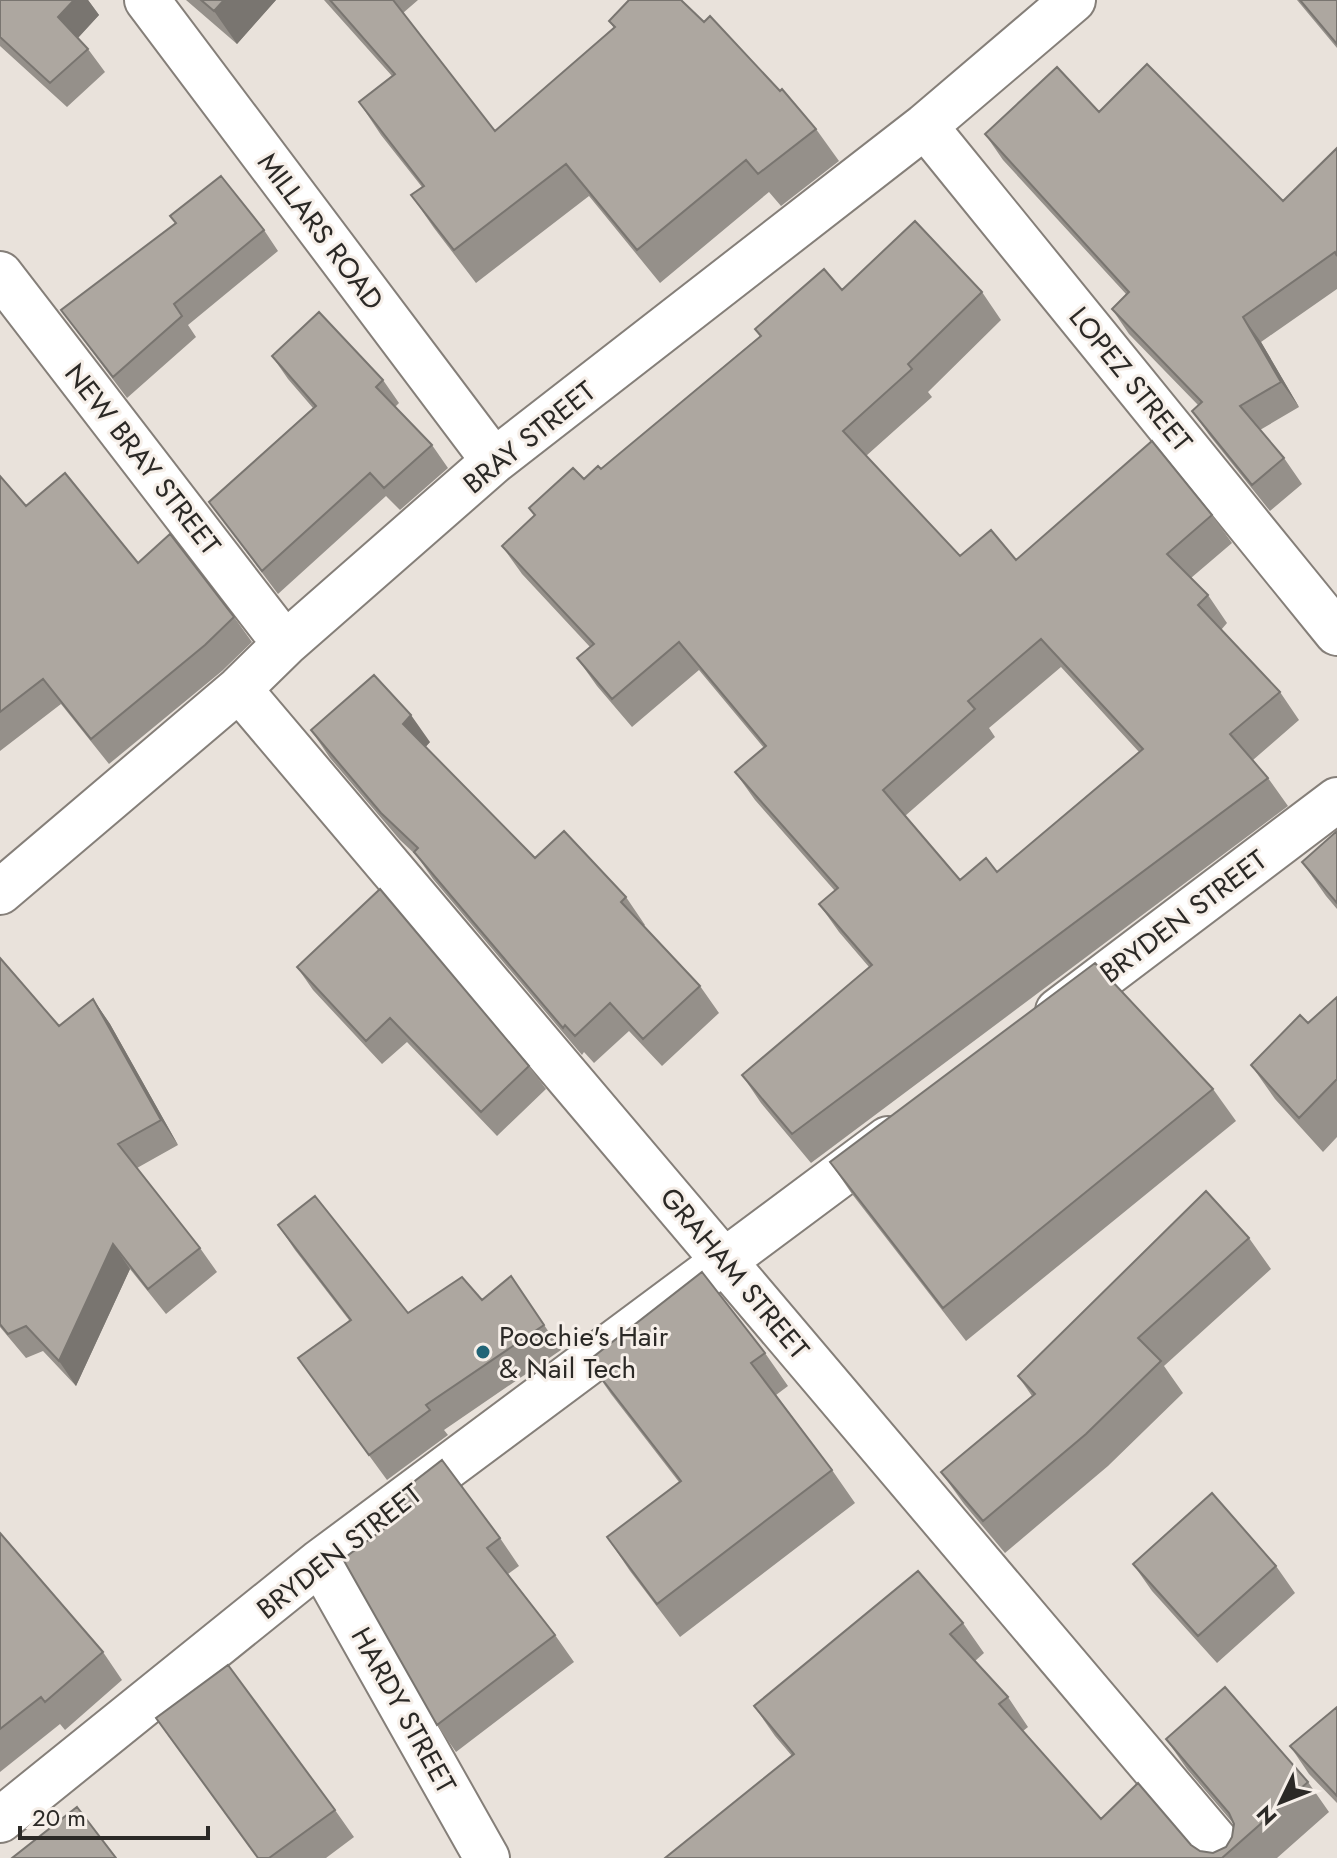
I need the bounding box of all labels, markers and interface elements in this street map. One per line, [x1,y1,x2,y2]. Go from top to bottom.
street label: MILLARS ROAD [248,144,394,319]
street label: LOPEZ STREET [1059,298,1202,461]
street label: NEW BRAY STREET [55,355,230,564]
street label: BRAY STREET [454,371,604,504]
street label: BRYDEN STREET [1091,840,1275,993]
street label: GRAHAM STREET [650,1178,819,1368]
place label: Poochie's Hair & Nail Tech [499,1316,669,1389]
marker: Poochie's Hair & Nail Tech [474,1343,492,1361]
street label: BRYDEN STREET [248,1474,431,1629]
street label: HARDY STREET [341,1620,466,1801]
north arrow [1241,1762,1321,1842]
scale bar [20,1790,208,1840]
text: N [1249,1798,1284,1833]
text: 20 m [32,1800,86,1835]

